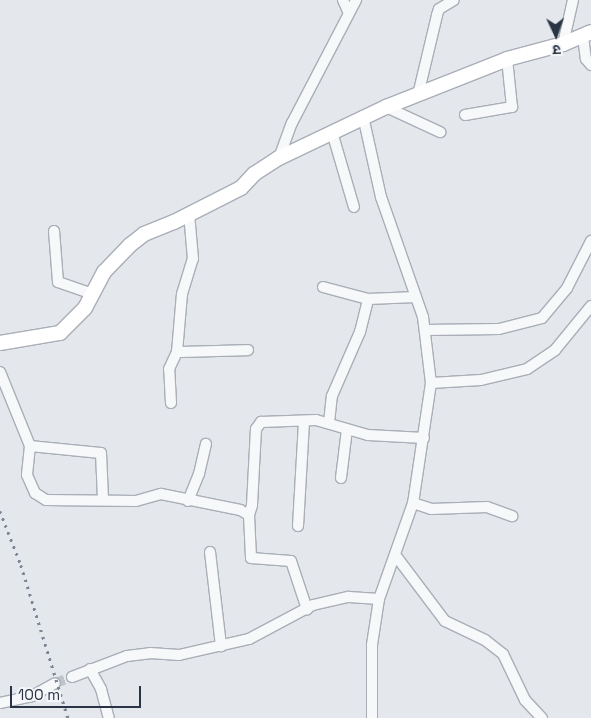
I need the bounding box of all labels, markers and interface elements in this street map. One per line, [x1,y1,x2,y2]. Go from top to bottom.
north arrow [531,10,581,60]
text: उ [552,41,561,59]
scale bar [12,676,144,708]
text: 100 m [18,685,60,704]

